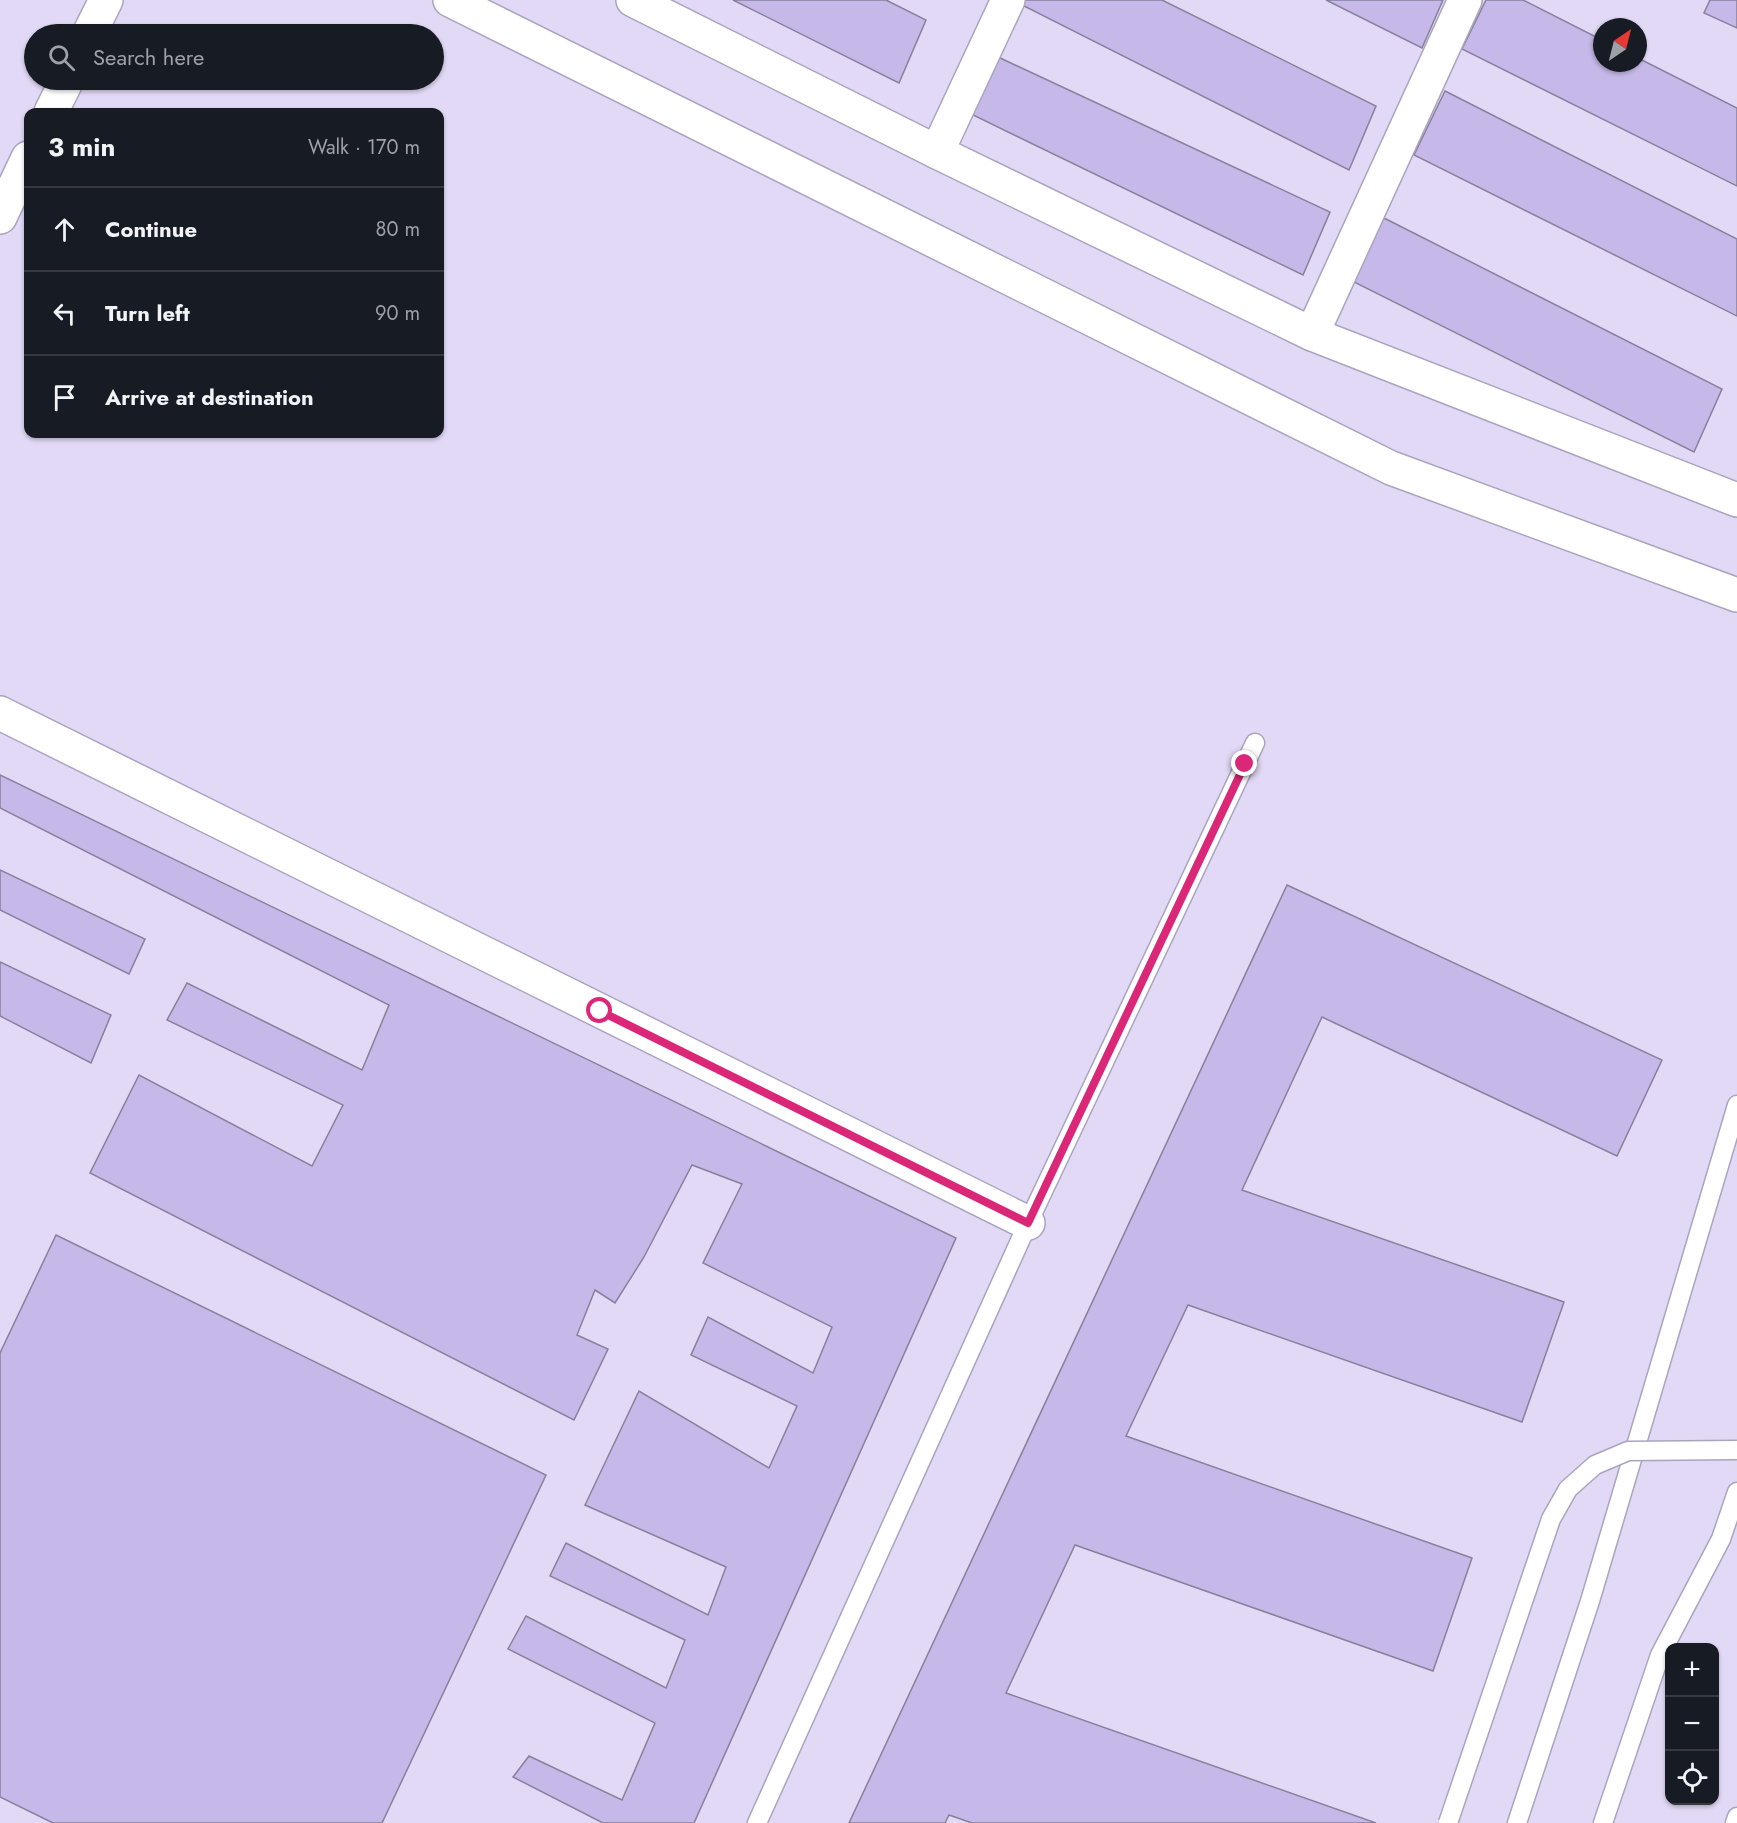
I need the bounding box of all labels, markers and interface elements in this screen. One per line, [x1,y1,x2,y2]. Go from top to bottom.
north arrow [1593,18,1647,72]
search box [24,24,444,90]
icon: search [45,41,78,74]
text: Search here [93,41,204,73]
text: 3 min [48,128,115,166]
text: Walk · 170 m [308,133,420,162]
icon: ahead [48,213,81,246]
text: Continue [105,213,197,245]
text: 80 m [375,215,420,244]
icon: left [48,297,81,330]
text: Turn left [105,297,190,329]
text: 90 m [375,299,420,328]
icon: arrive [48,381,81,414]
text: Arrive at destination [105,381,314,413]
route end [1231,750,1257,776]
route start [586,997,612,1023]
map controls [1665,1643,1719,1805]
button: + [1665,1643,1719,1697]
button: − [1665,1697,1719,1751]
button: locate [1665,1751,1719,1805]

